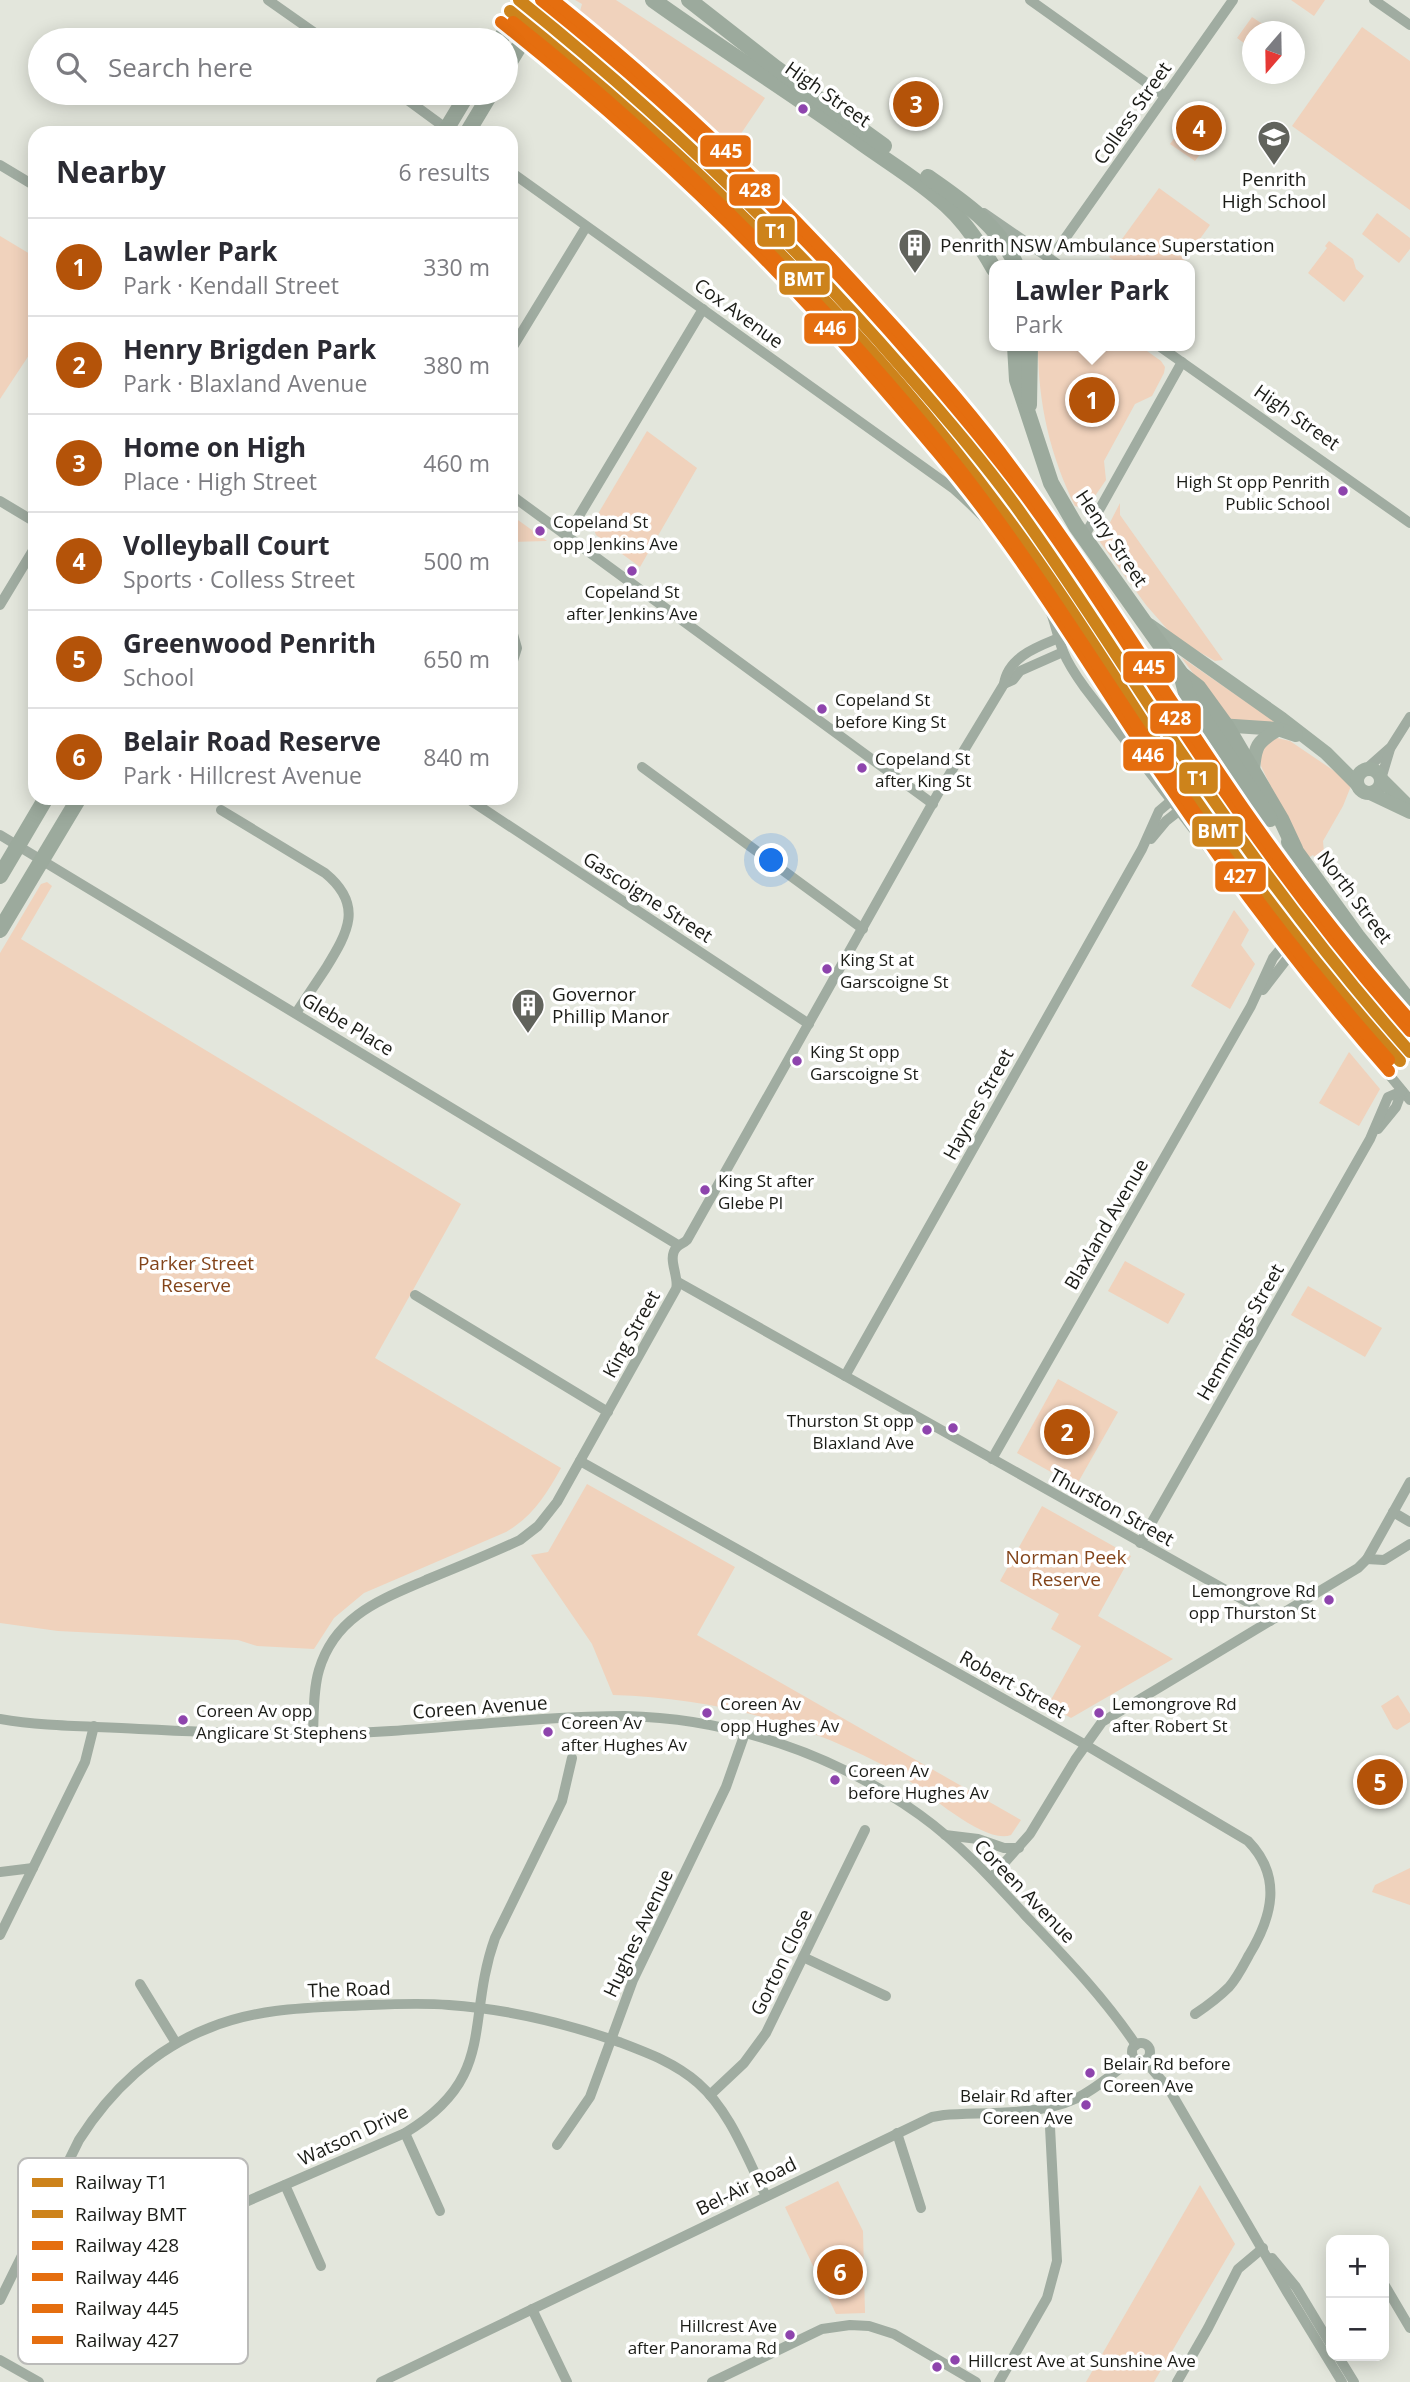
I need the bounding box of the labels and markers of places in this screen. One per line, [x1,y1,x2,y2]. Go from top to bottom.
pin: 3 [893,78,939,130]
unlabelled marker [796,102,810,116]
pin: 4 [1176,102,1222,154]
school or university icon: Penrith High School [1255,118,1293,167]
place label: Penrith High School [1222,166,1326,214]
building icon: Penrith NSW Ambulance Superstation [896,226,934,275]
place label: Penrith NSW Ambulance Superstation [940,232,1275,258]
pin: 1 [1069,374,1115,426]
place label: High St opp Penrith Public School [1176,470,1330,515]
marker: High St opp Penrith Public School [1336,484,1350,498]
place label: Copeland St opp Jenkins Ave [553,510,678,555]
marker: Copeland St opp Jenkins Ave [533,524,547,538]
marker: Copeland St after Jenkins Ave [625,564,639,578]
place label: Copeland St after Jenkins Ave [566,580,698,625]
place label: Copeland St before King St [835,688,946,733]
marker: Copeland St before King St [815,702,829,716]
place label: Copeland St after King St [875,747,971,792]
marker: Copeland St after King St [855,761,869,775]
place label: King St at Garscoigne St [840,948,949,993]
marker: King St at Garscoigne St [820,962,834,976]
place label: Governor Phillip Manor [552,981,670,1029]
building icon: Governor Phillip Manor [509,986,547,1035]
place label: King St opp Garscoigne St [810,1040,919,1085]
marker: King St opp Garscoigne St [790,1054,804,1068]
place label: King St after Glebe Pl [718,1169,814,1214]
marker: King St after Glebe Pl [698,1183,712,1197]
pin: 2 [1044,1406,1090,1458]
place label: Thurston St opp Blaxland Ave [787,1409,914,1454]
unlabelled marker [946,1421,960,1435]
marker: Thurston St opp Blaxland Ave [920,1423,934,1437]
place label: Lemongrove Rd opp Thurston St [1189,1579,1316,1624]
marker: Lemongrove Rd opp Thurston St [1322,1593,1336,1607]
place label: Coreen Av opp Hughes Av [720,1692,840,1737]
place label: Lemongrove Rd after Robert St [1112,1692,1237,1737]
place label: Coreen Av opp Anglicare St Stephens [196,1699,367,1744]
marker: Coreen Av opp Hughes Av [700,1706,714,1720]
marker: Lemongrove Rd after Robert St [1092,1706,1106,1720]
place label: Coreen Av after Hughes Av [561,1711,688,1756]
marker: Coreen Av opp Anglicare St Stephens [176,1713,190,1727]
marker: Coreen Av after Hughes Av [541,1725,555,1739]
pin: 5 [1357,1756,1403,1808]
place label: Coreen Av before Hughes Av [848,1759,989,1804]
marker: Coreen Av before Hughes Av [828,1773,842,1787]
place label: Belair Rd before Coreen Ave [1103,2052,1231,2097]
marker: Belair Rd before Coreen Ave [1083,2066,1097,2080]
place label: Belair Rd after Coreen Ave [960,2084,1073,2129]
marker: Belair Rd after Coreen Ave [1079,2098,1093,2112]
pin: 6 [817,2246,863,2298]
place label: Hillcrest Ave after Panorama Rd [628,2314,777,2359]
marker: Hillcrest Ave after Panorama Rd [783,2328,797,2342]
place label: Hillcrest Ave at Sunshine Ave [968,2349,1196,2372]
marker: Hillcrest Ave at Sunshine Ave [948,2353,962,2367]
unlabelled marker [930,2360,944,2374]

